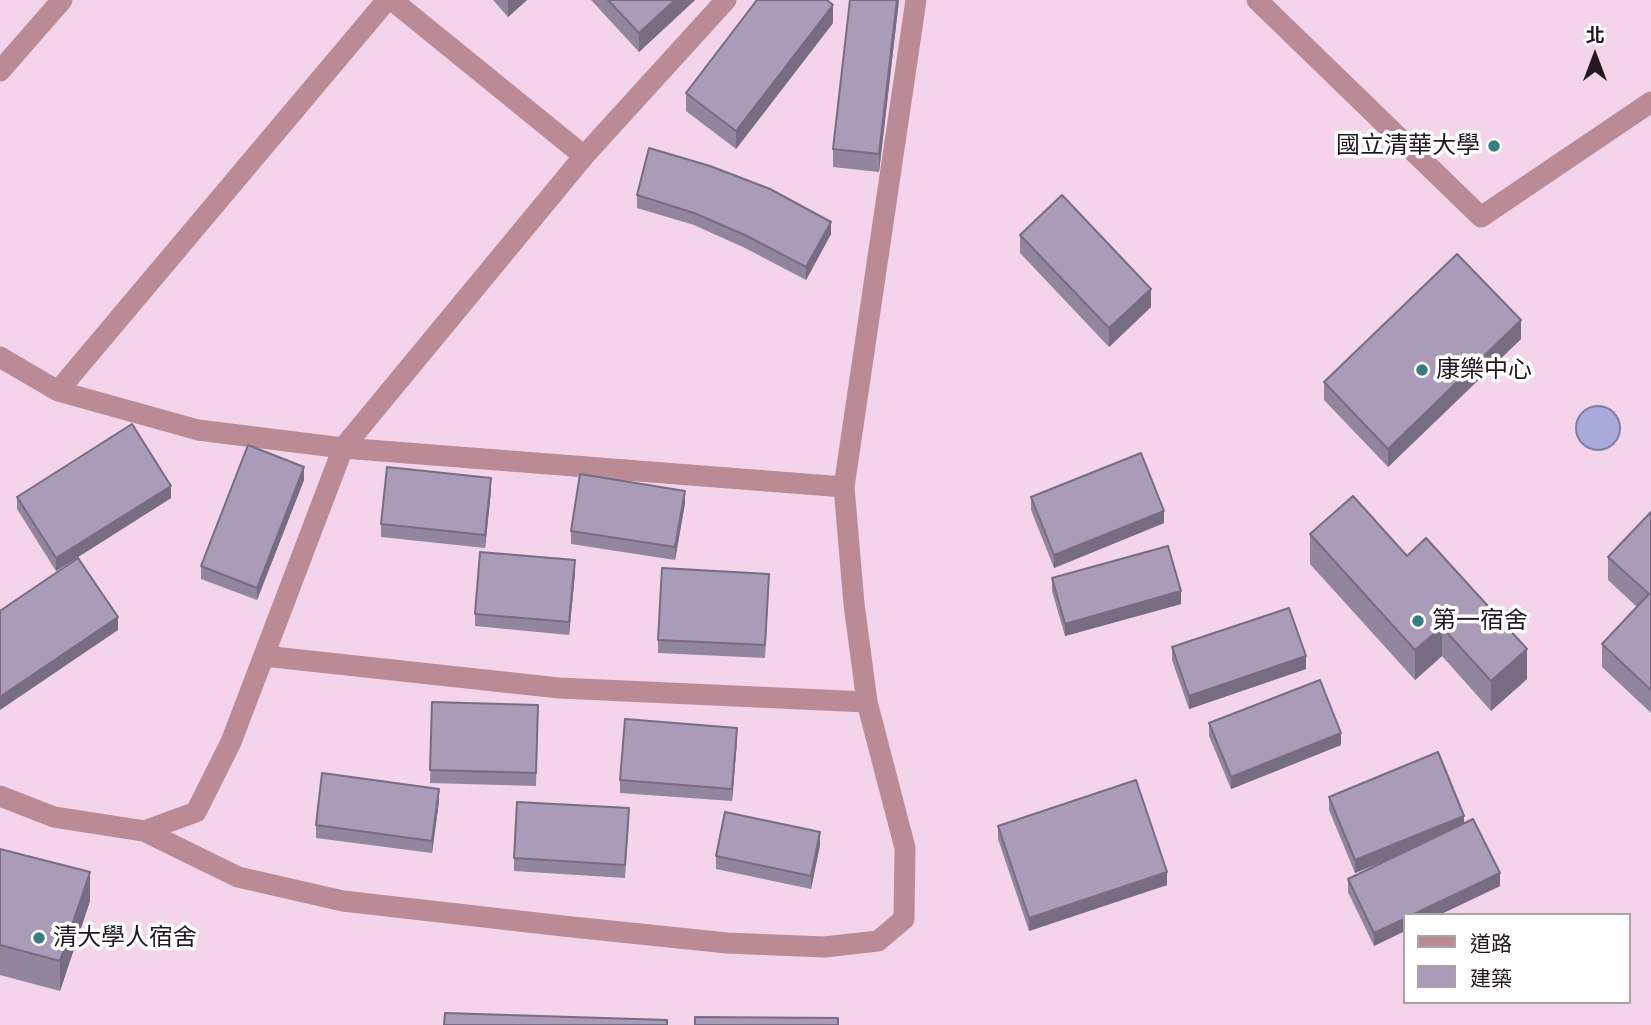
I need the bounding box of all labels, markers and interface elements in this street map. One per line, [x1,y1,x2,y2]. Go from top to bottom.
north arrow [1560,21,1630,91]
text: 北 [1585,22,1605,48]
place label: 國立清華大學 [1336,132,1480,160]
marker: 國立清華大學 [1486,138,1502,154]
place label: 康樂中心 [1436,356,1532,384]
marker: 康樂中心 [1414,362,1430,378]
place label: 第一宿舍 [1432,607,1528,635]
marker: 第一宿舍 [1410,613,1426,629]
legend [1402,913,1630,1004]
place label: 清大學人宿舍 [53,924,197,952]
text: 道路 [1470,929,1512,957]
marker: 清大學人宿舍 [31,930,47,946]
text: 建築 [1470,964,1512,992]

